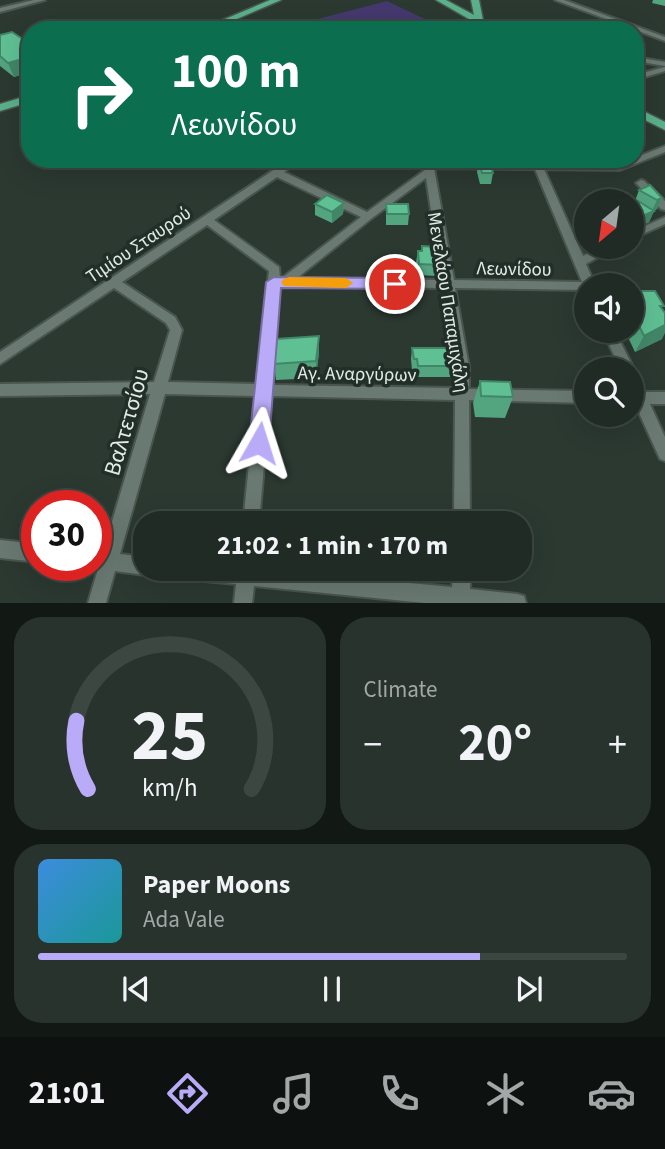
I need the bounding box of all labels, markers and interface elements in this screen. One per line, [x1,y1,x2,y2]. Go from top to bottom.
text: 100 m [171,37,300,107]
icon: right [56,49,147,140]
text: Λεωνίδου [171,102,297,148]
north arrow [574,189,644,259]
map controls [574,189,644,427]
street label: Τιμίου Σταυρού [81,200,197,290]
street label: Μενελάου Παπαμιχάλη [420,210,475,394]
pin [365,254,425,314]
street label: Λεωνίδου [476,255,552,284]
icon: arrive [376,265,414,303]
button: sound [574,273,644,343]
button: search [574,357,644,427]
street label: Αγ. Αναργύρων [297,360,417,389]
street label: Βαλτετσίου [95,365,158,480]
position arrow [222,406,296,480]
speed limit sign: 30 [21,490,112,581]
text: 21:02 · 1 min · 170 m [217,527,448,564]
text: Climate [364,673,437,706]
text: 25 [131,685,208,789]
text: 20° [458,707,532,781]
text: − [364,718,382,772]
text: + [608,718,627,772]
text: km/h [142,770,198,806]
text: Paper Moons [143,866,290,903]
text: Ada Vale [143,903,225,936]
icon: previous [117,970,155,1008]
icon: pause [313,970,351,1008]
icon: next [510,970,548,1008]
icon: directions [163,1069,212,1118]
icon: music [269,1069,318,1118]
icon: phone [375,1069,424,1118]
icon: climate [481,1069,530,1118]
icon: car [587,1069,636,1118]
text: 21:01 [29,1070,106,1116]

